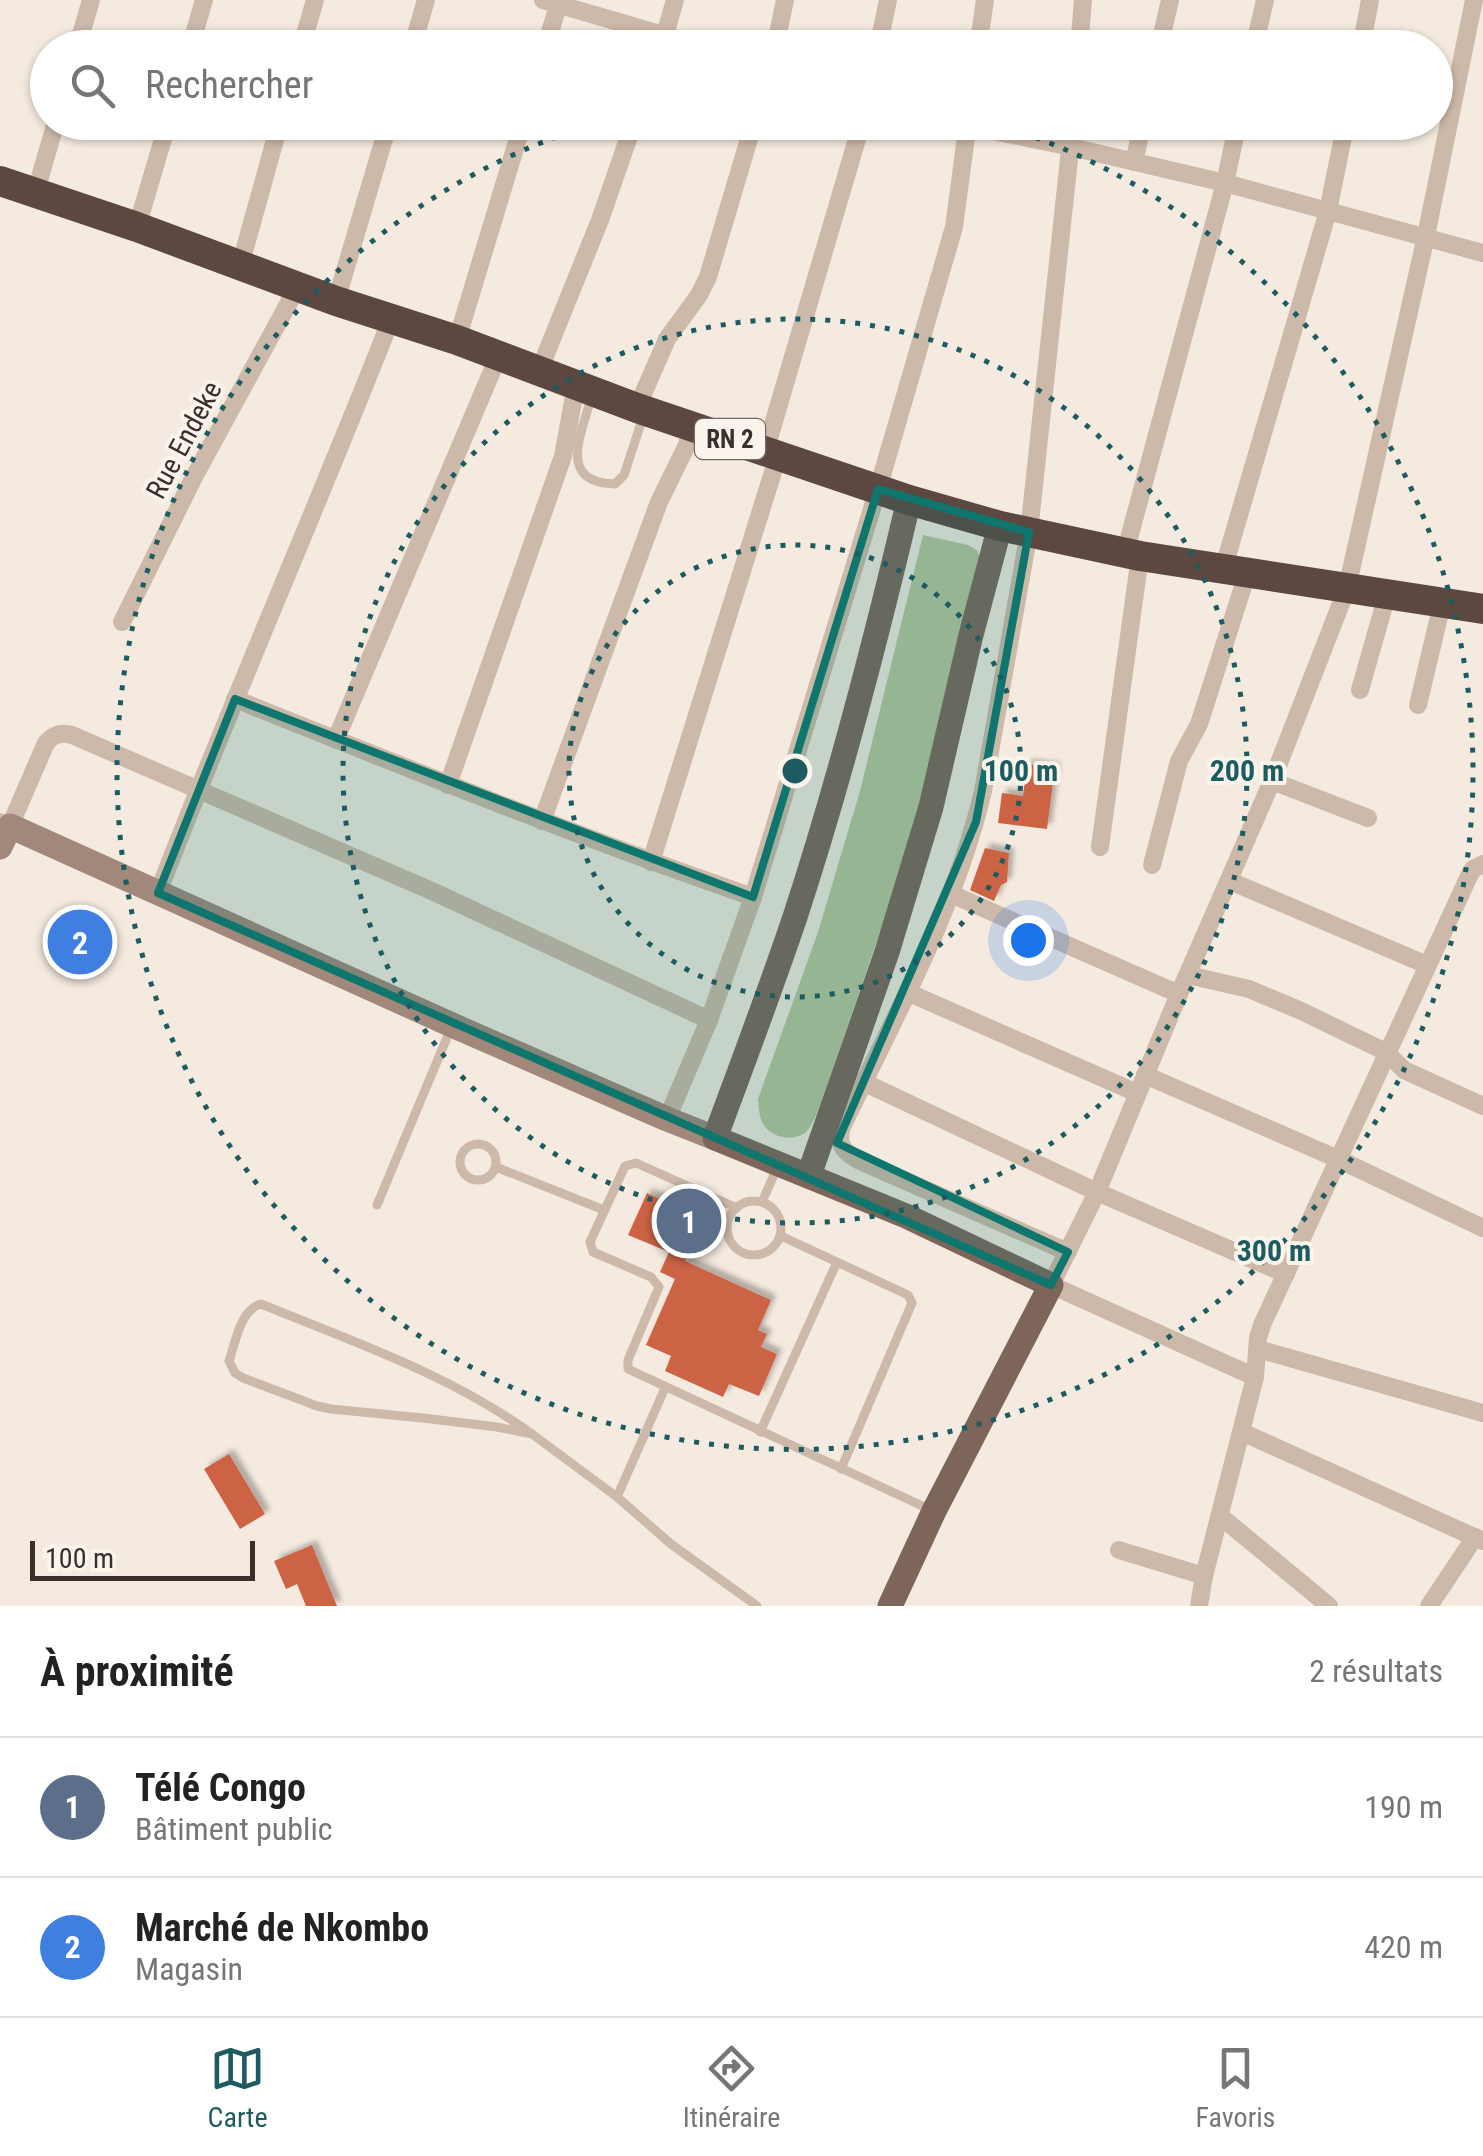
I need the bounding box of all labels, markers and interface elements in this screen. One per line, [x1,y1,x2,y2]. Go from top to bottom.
search box [30,30,1453,140]
icon: search [65,58,120,113]
text: Rechercher [145,63,313,107]
street label: Rue Endeke [139,376,229,504]
road number: RN 2 [695,419,765,459]
centre of rings [777,753,813,789]
text: 100 m [984,753,1058,788]
text: 200 m [1210,753,1284,788]
pin: 2 [48,904,112,980]
your location [1003,915,1054,966]
pin: 1 [656,1184,722,1258]
text: 300 m [1237,1233,1311,1268]
scale bar [30,1536,255,1580]
text: 100 m [45,1542,114,1575]
text: À proximité [40,1647,233,1696]
text: 2 résultats [1309,1652,1443,1690]
text: Télé Congo [135,1766,306,1810]
text: 1 [64,1788,81,1826]
text: 190 m [1364,1788,1443,1826]
text: Bâtiment public [135,1810,333,1848]
text: Marché de Nkombo [135,1906,429,1950]
text: 2 [64,1928,81,1966]
text: 420 m [1364,1928,1443,1966]
text: Magasin [135,1950,243,1988]
tab: Carte [208,2041,268,2134]
tab: Itinéraire [683,2041,780,2134]
tab: Favoris [1196,2041,1275,2134]

